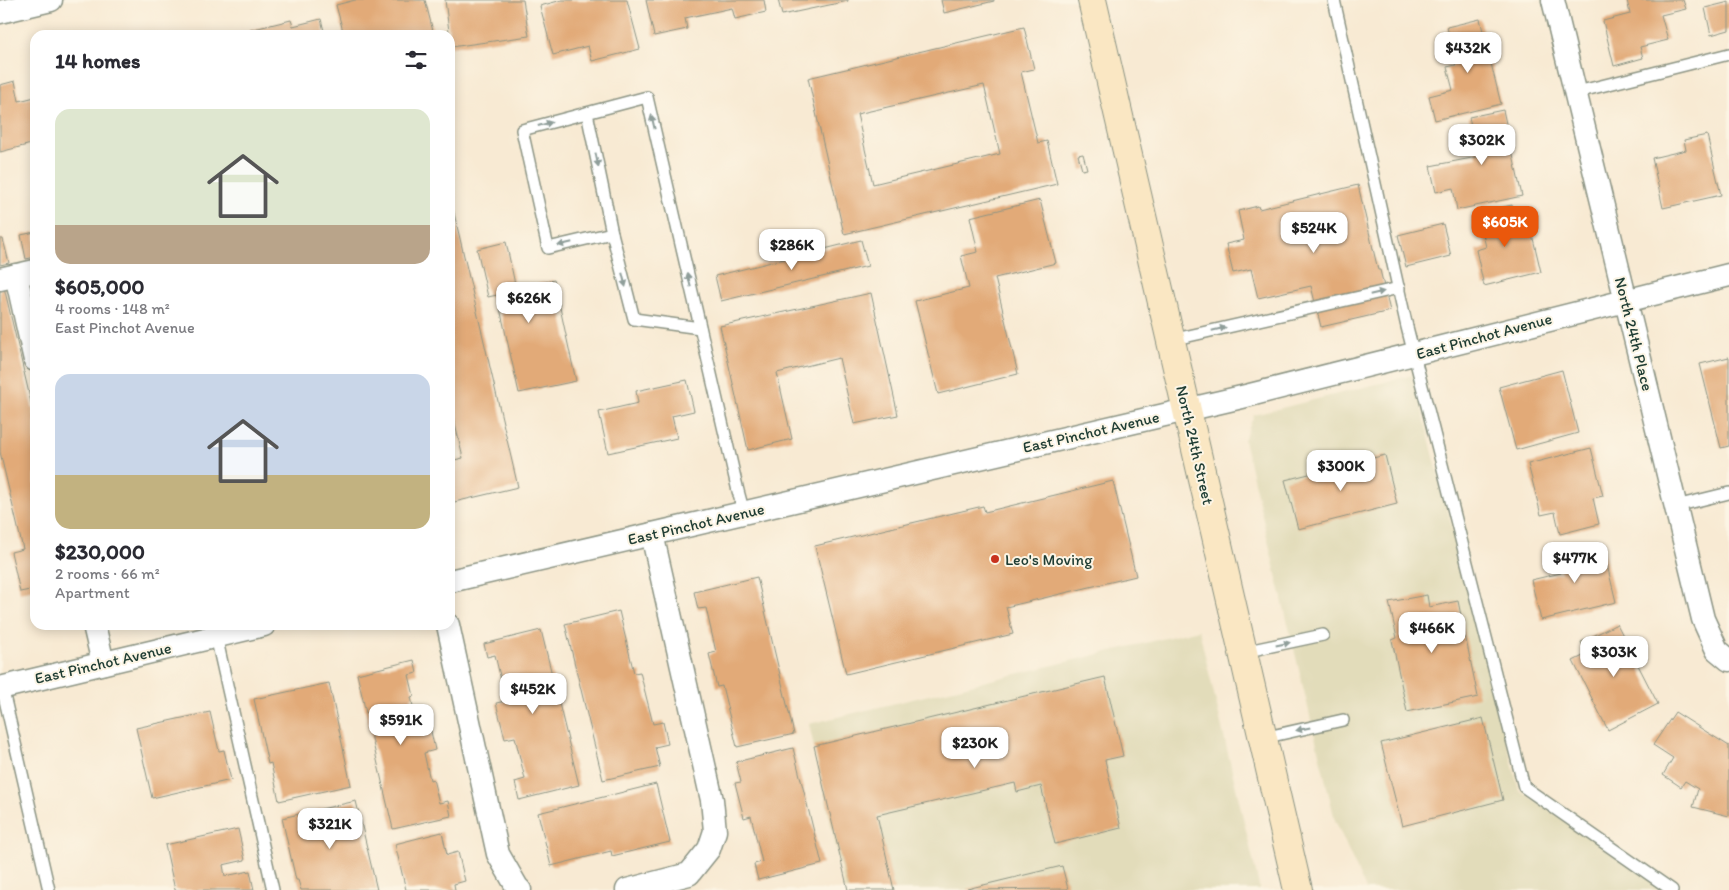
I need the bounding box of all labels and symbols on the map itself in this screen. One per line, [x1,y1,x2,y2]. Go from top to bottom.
pin: $432K [1433,32,1503,74]
one-way arrow [649,114,657,129]
one-way arrow [538,119,553,127]
pin: $302K [1447,124,1517,166]
one-way arrow [593,153,601,168]
pin: $605K [1470,206,1540,248]
pin: $524K [1279,212,1349,254]
pin: $286K [757,228,827,271]
one-way arrow [557,240,572,248]
one-way arrow [620,273,628,288]
one-way arrow [685,273,693,288]
street label: North 24th Place [1611,275,1657,393]
pin: $626K [494,282,564,324]
one-way arrow [1370,289,1385,297]
street label: East Pinchot Avenue [1414,309,1554,363]
one-way arrow [1211,325,1226,333]
street label: North 24th Street [1172,384,1218,507]
street label: East Pinchot Avenue [1021,407,1161,457]
pin: $300K [1306,450,1376,492]
street label: East Pinchot Avenue [626,499,766,549]
pin: $477K [1540,542,1610,584]
place label: Leo's Moving [1005,550,1093,569]
marker: Leo's Moving [989,553,1001,565]
pin: $466K [1397,612,1467,654]
pin: $303K [1579,636,1649,678]
street label: East Pinchot Avenue [33,638,173,688]
one-way arrow [1275,639,1291,647]
pin: $452K [498,672,568,715]
pin: $591K [366,704,436,746]
one-way arrow [1295,725,1310,733]
pin: $230K [940,726,1010,769]
pin: $321K [295,808,365,850]

